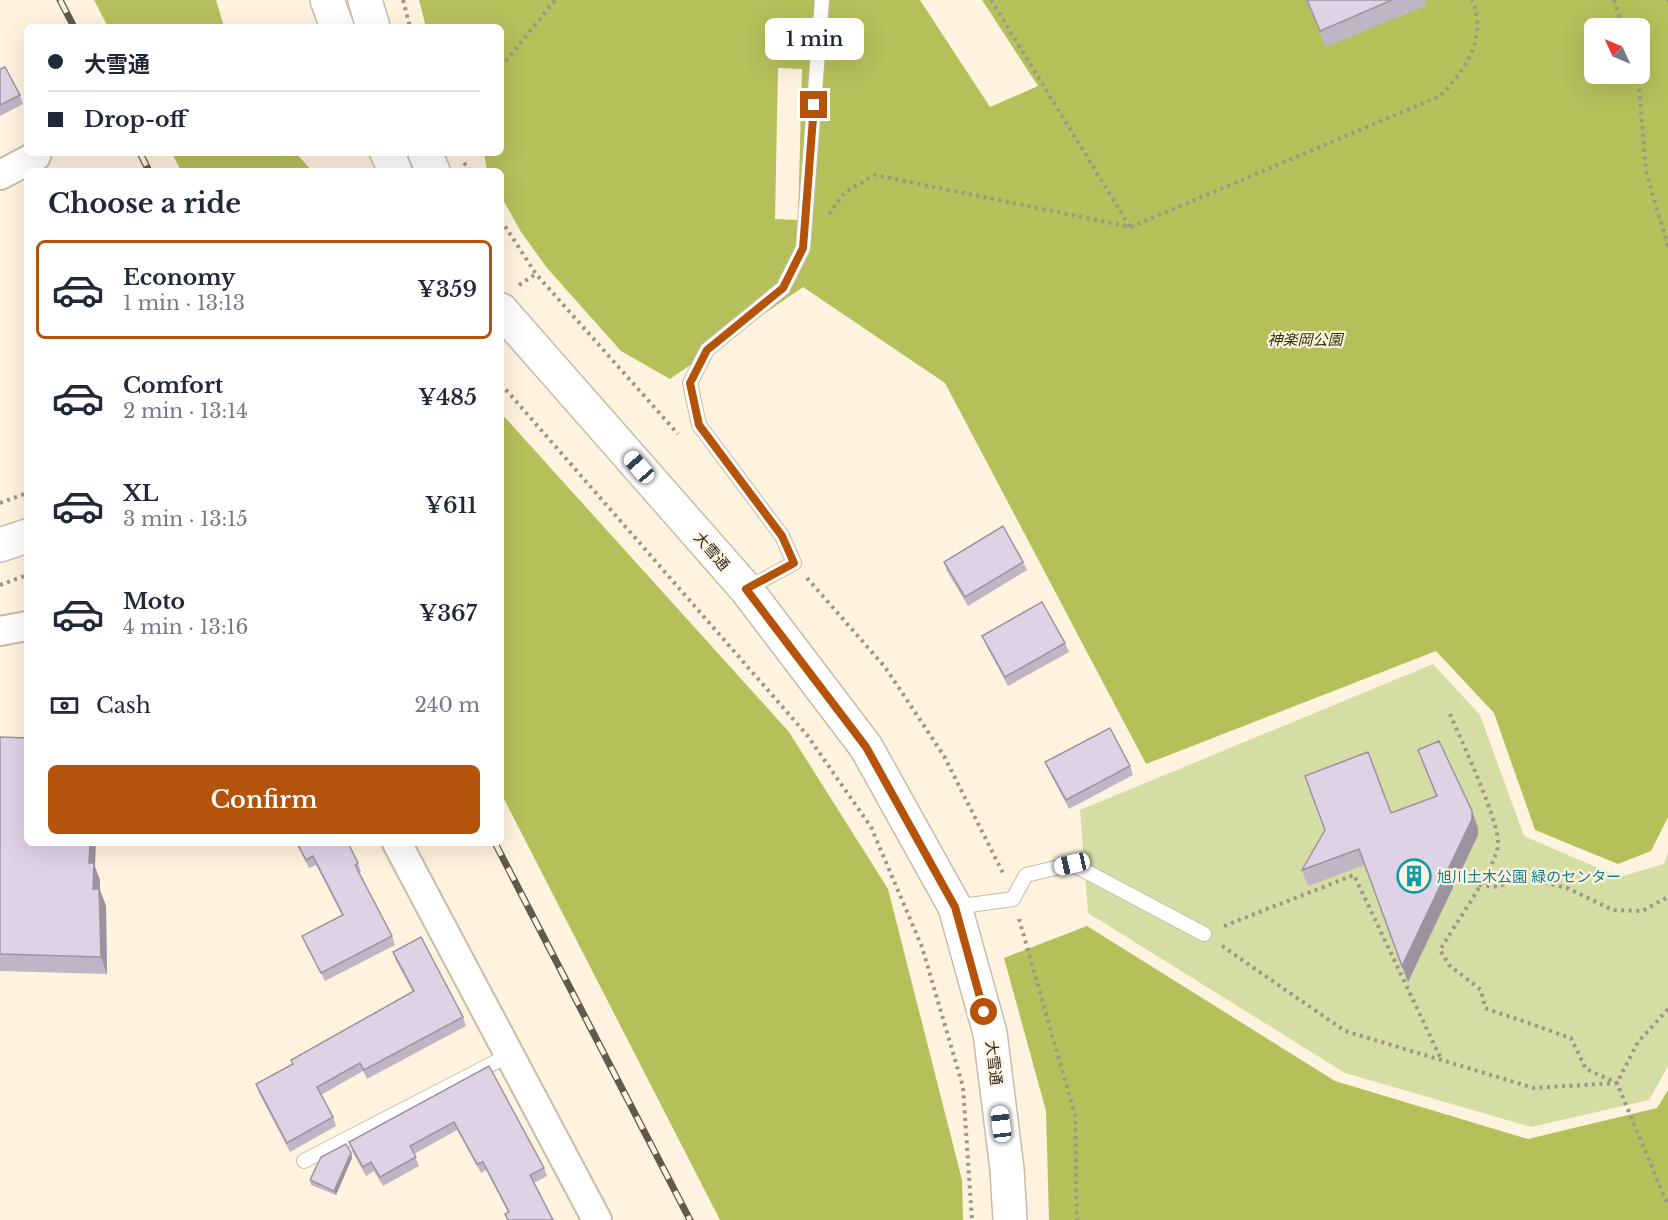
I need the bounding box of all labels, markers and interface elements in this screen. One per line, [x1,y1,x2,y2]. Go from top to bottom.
callout: 1 min [764,18,864,60]
north arrow [1584,18,1650,84]
map controls [1584,18,1650,84]
text: 1 min [786,27,843,51]
text: 大雪通 [84,51,150,78]
route end [800,91,827,118]
text: Drop-off [84,106,186,133]
text: Choose a ride [48,187,241,220]
icon: car [51,263,105,317]
text: Economy [123,264,235,291]
text: ¥359 [417,276,477,303]
text: 1 min · 13:13 [123,291,245,315]
park label: 神楽岡公園 [1267,330,1344,349]
icon: car [51,371,105,425]
text: Comfort [123,372,223,399]
text: ¥485 [418,384,477,411]
text: 2 min · 13:14 [123,399,248,423]
car [620,448,658,486]
icon: car [51,479,105,533]
text: XL [123,480,158,507]
text: ¥611 [425,492,477,519]
text: 3 min · 13:15 [123,507,248,531]
street label: 大雪通 [690,528,734,574]
icon: car [51,587,105,641]
text: Moto [123,588,185,615]
text: ¥367 [419,600,477,627]
text: 4 min · 13:16 [123,615,248,639]
icon: cash [48,689,81,722]
text: Cash [96,692,151,719]
text: 240 m [415,693,480,717]
button: Confirm [48,765,480,834]
car [1052,851,1092,877]
building icon: 旭川土木公園 緑のセンター [1396,858,1432,894]
place label: 旭川土木公園 緑のセンター [1437,867,1621,886]
route start [970,998,997,1025]
street label: 大雪通 [982,1040,1006,1086]
car [990,1105,1012,1143]

